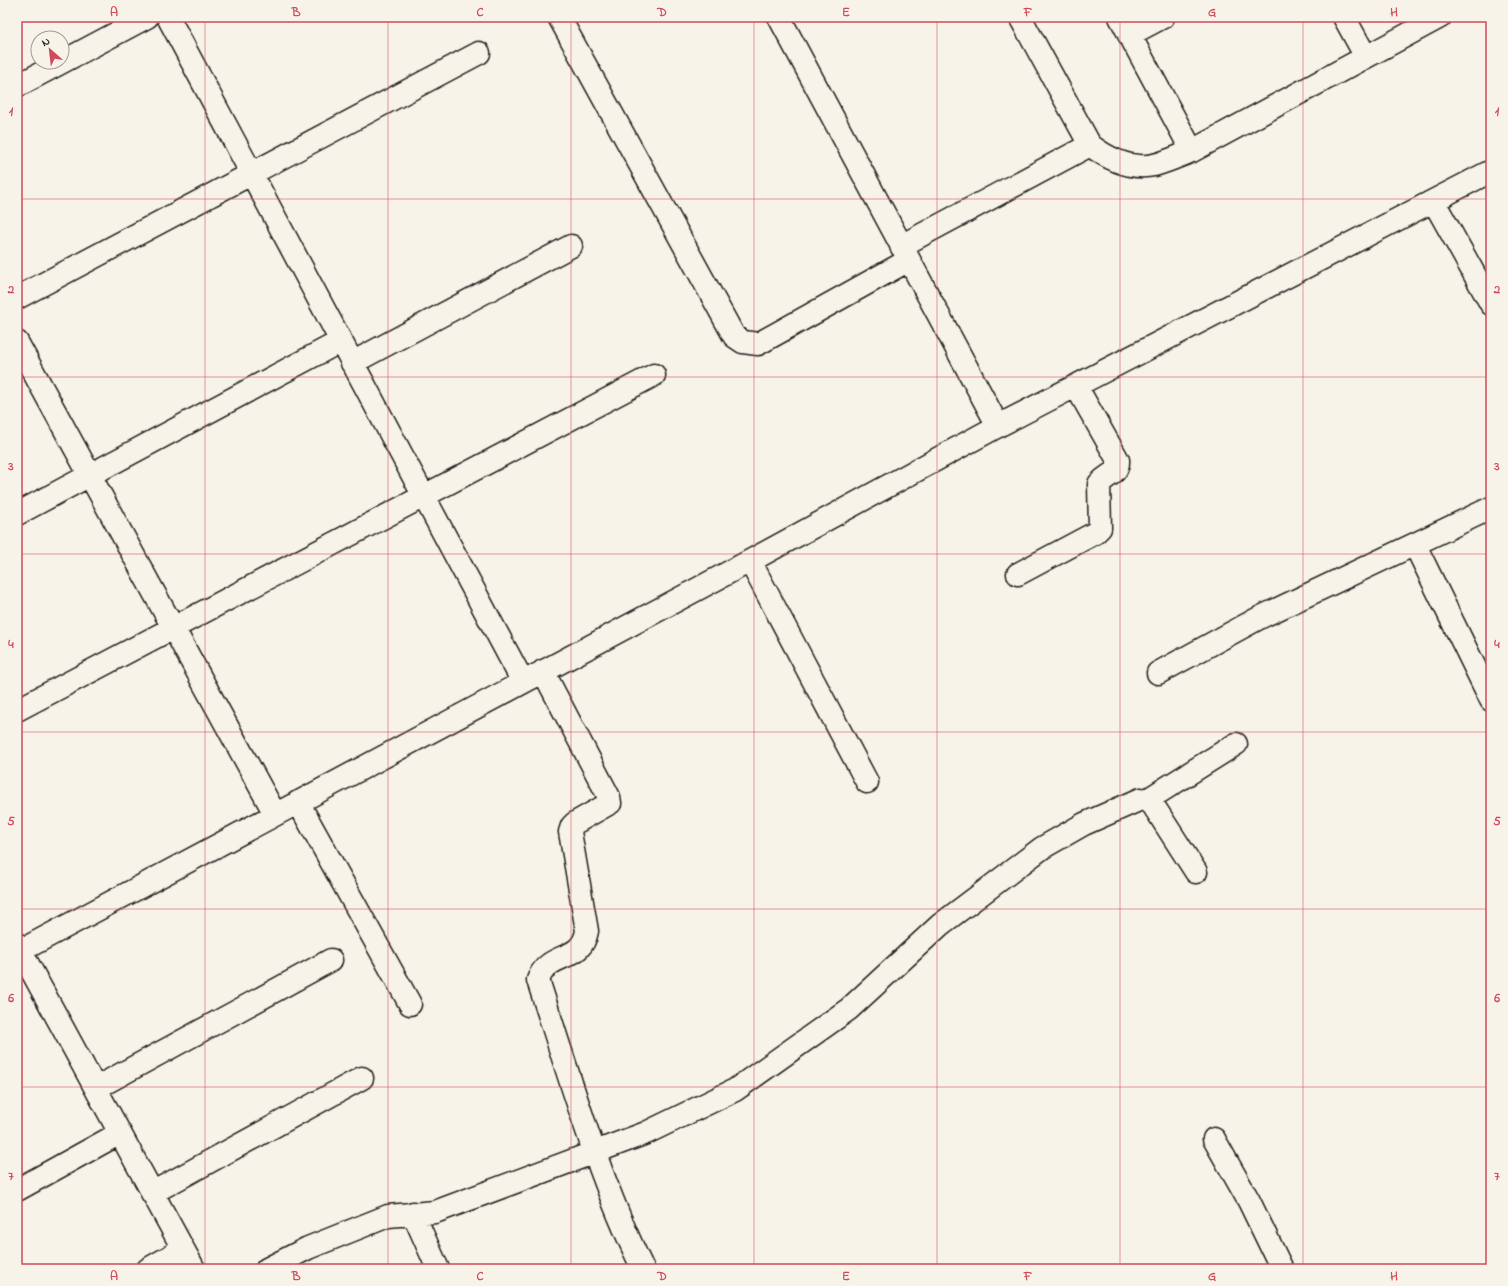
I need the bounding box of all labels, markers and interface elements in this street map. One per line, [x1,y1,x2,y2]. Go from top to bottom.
text: A [110,3,118,22]
text: B [291,3,301,22]
text: C [476,3,484,22]
text: D [656,3,667,22]
text: E [842,3,850,22]
text: F [1023,3,1033,22]
text: G [1208,3,1216,22]
text: H [1390,3,1398,22]
north arrow [30,30,70,70]
text: N [39,33,53,51]
text: 1 [9,102,14,121]
text: 1 [1495,102,1500,121]
text: 2 [7,280,15,299]
text: 2 [1493,280,1501,299]
text: 3 [7,457,14,476]
text: 3 [1493,457,1500,476]
text: 4 [7,635,14,654]
text: 4 [1493,635,1500,654]
text: 5 [7,812,15,831]
text: 5 [1493,812,1501,831]
text: 6 [7,989,14,1008]
text: 6 [1493,989,1500,1008]
text: 7 [8,1167,14,1186]
text: 7 [1494,1167,1500,1186]
text: A [110,1267,118,1286]
text: B [291,1267,301,1286]
text: C [476,1267,484,1286]
text: D [656,1267,667,1286]
text: E [842,1267,850,1286]
text: F [1023,1267,1033,1286]
text: G [1208,1267,1216,1286]
text: H [1390,1267,1398,1286]

